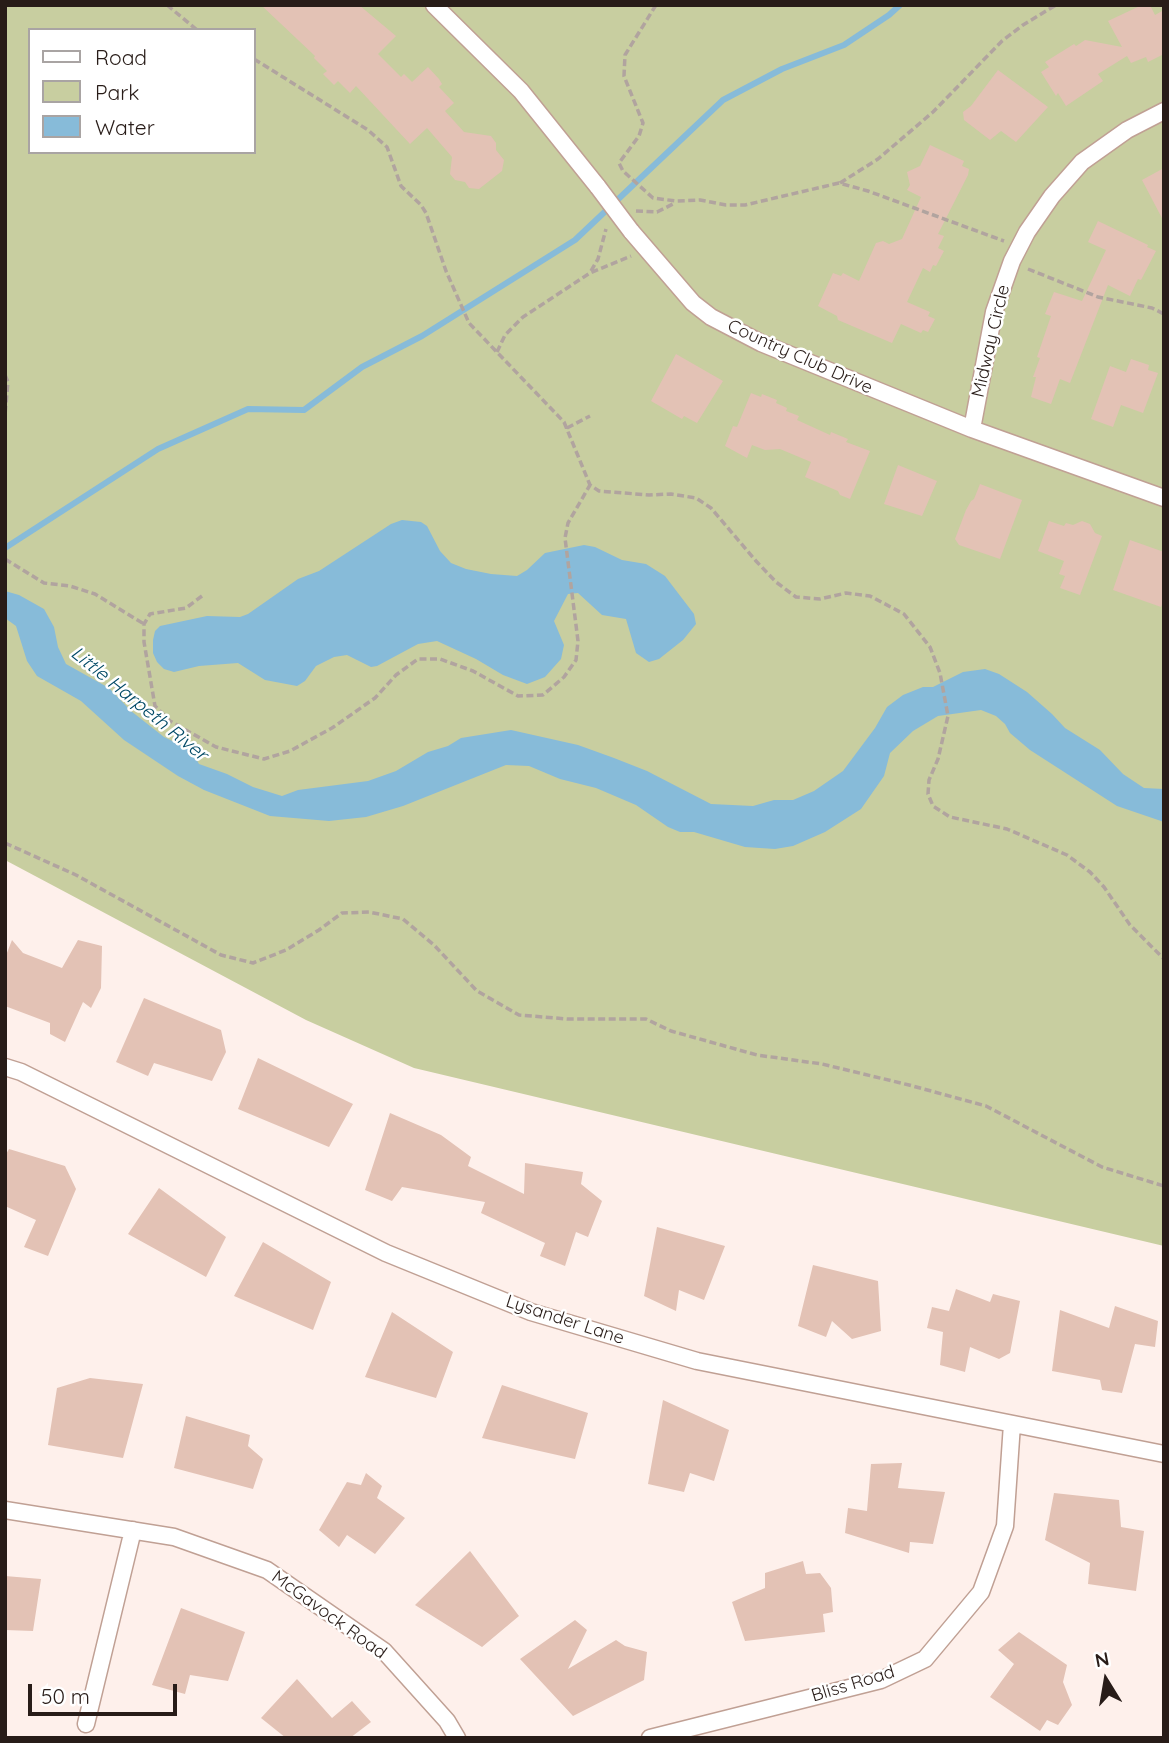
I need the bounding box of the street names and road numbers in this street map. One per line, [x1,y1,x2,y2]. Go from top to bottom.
street label: Midway Circle [968,283,1014,399]
street label: Country Club Drive [724,315,876,399]
street label: Lysander Lane [503,1291,627,1349]
street label: McGavock Road [267,1566,391,1664]
street label: Bliss Road [809,1661,897,1707]

